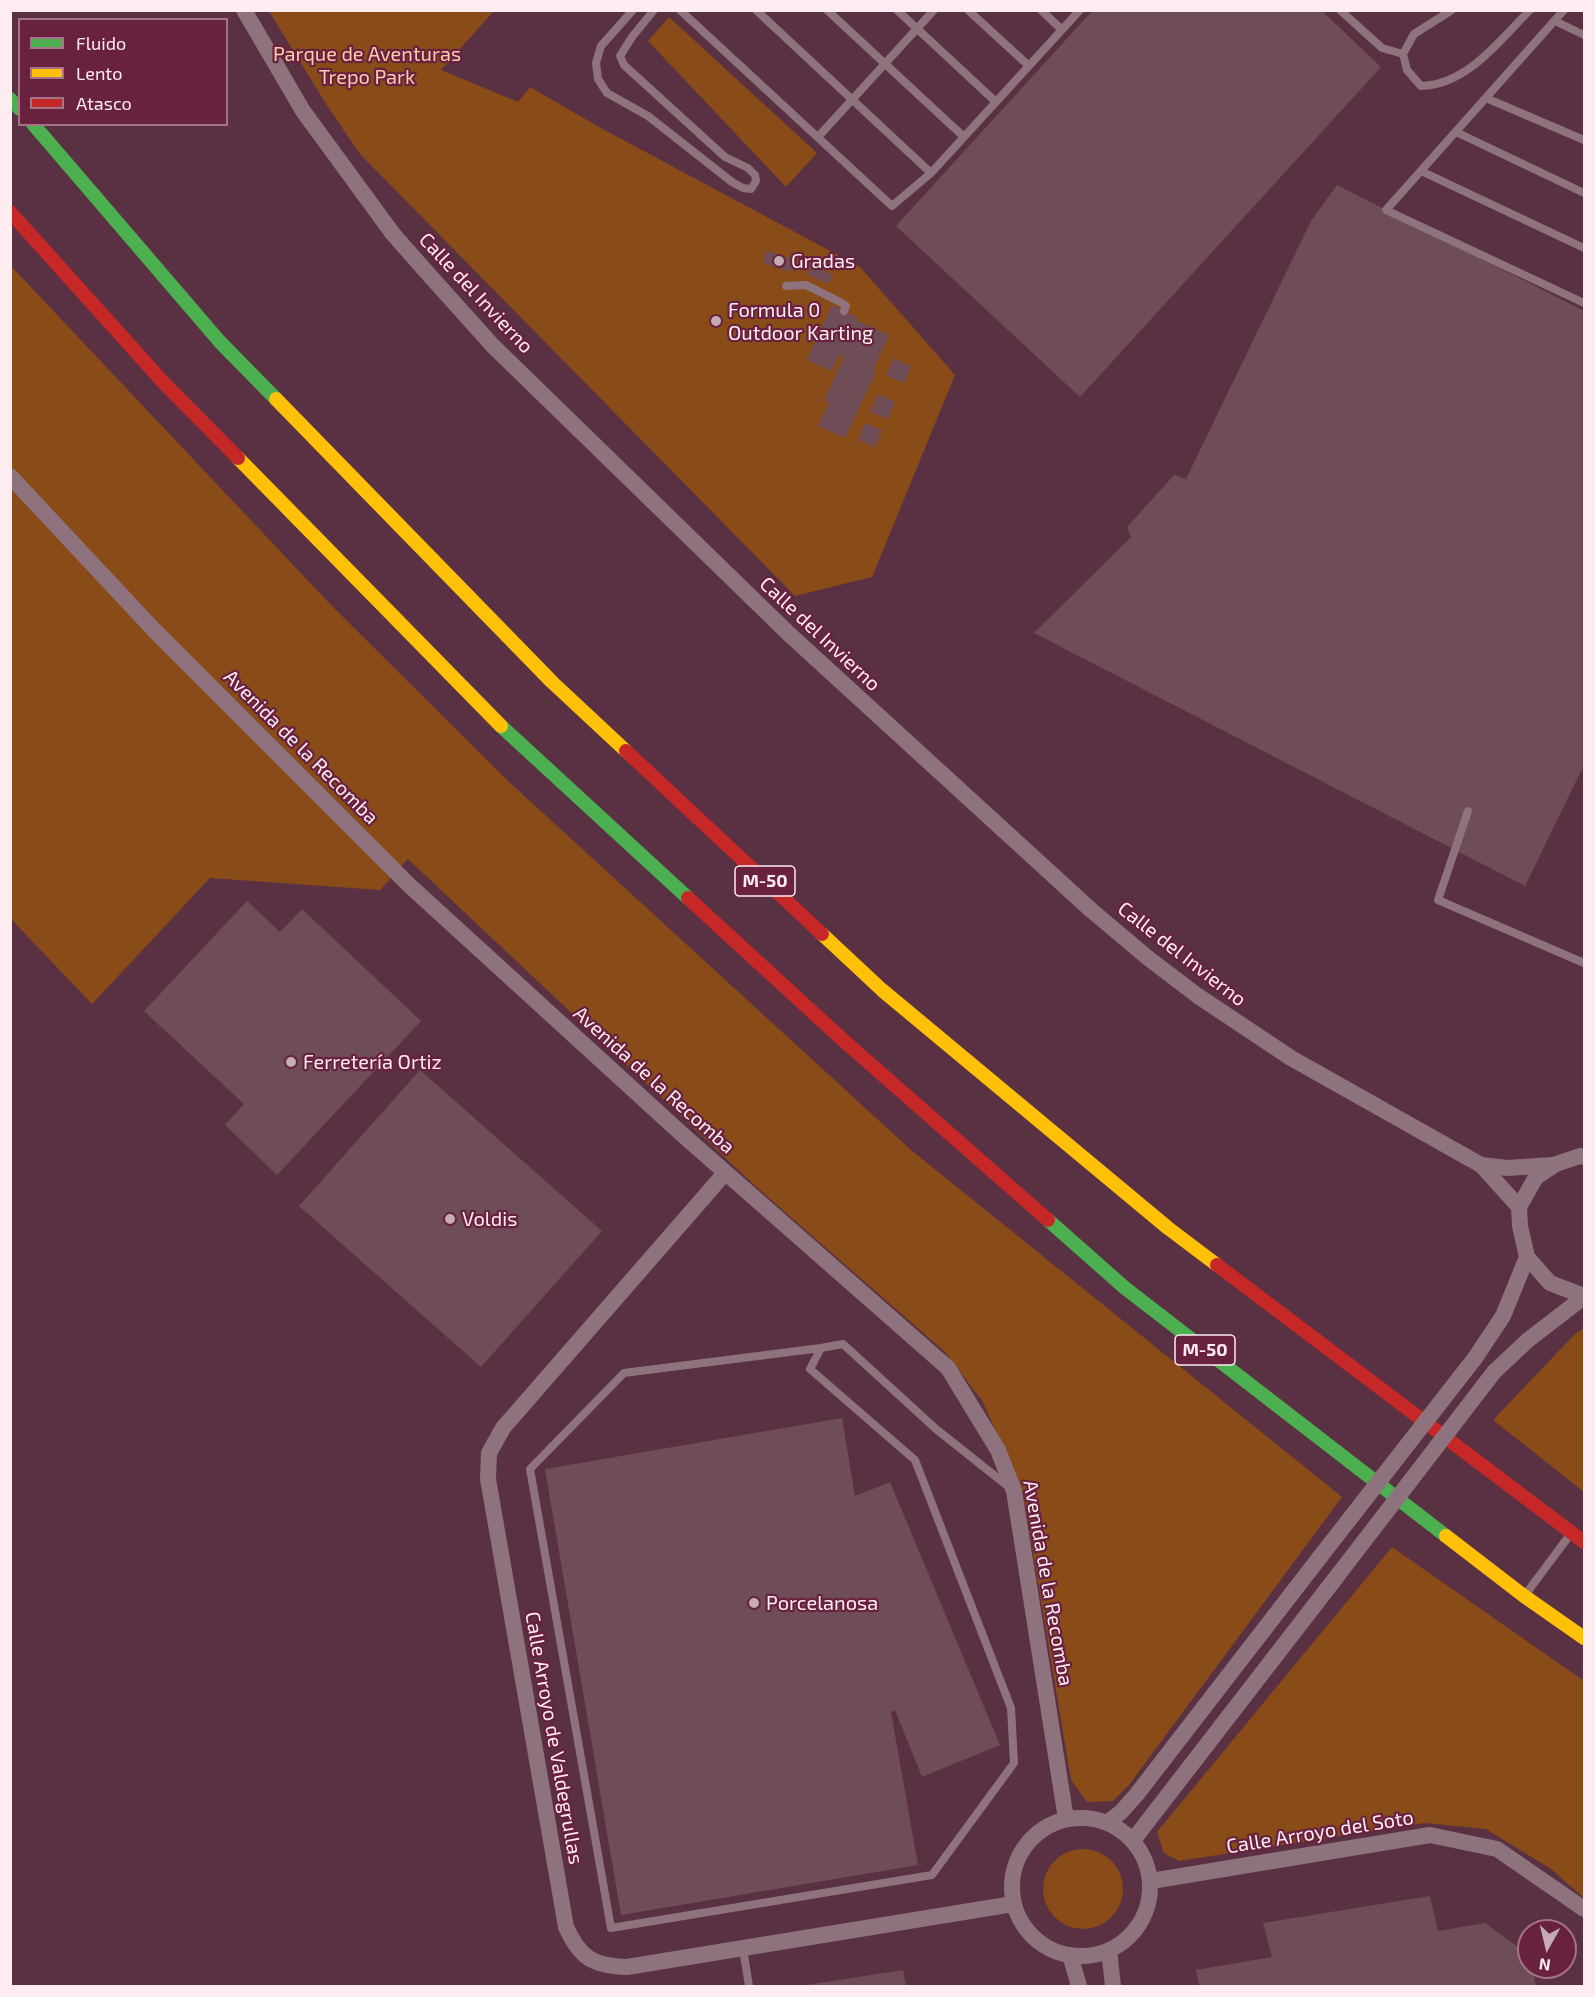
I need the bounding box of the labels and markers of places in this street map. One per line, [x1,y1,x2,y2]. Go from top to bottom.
place label: Gradas [791,249,855,273]
marker: Gradas [772,254,786,268]
place label: Formula 0 Outdoor Karting [728,298,873,345]
marker: Formula 0 Outdoor Karting [709,314,723,328]
place label: Ferretería Ortiz [303,1050,442,1074]
marker: Ferretería Ortiz [284,1055,298,1069]
place label: Voldis [462,1207,517,1231]
marker: Voldis [443,1212,457,1226]
place label: Porcelanosa [766,1591,878,1615]
marker: Porcelanosa [747,1596,761,1610]

